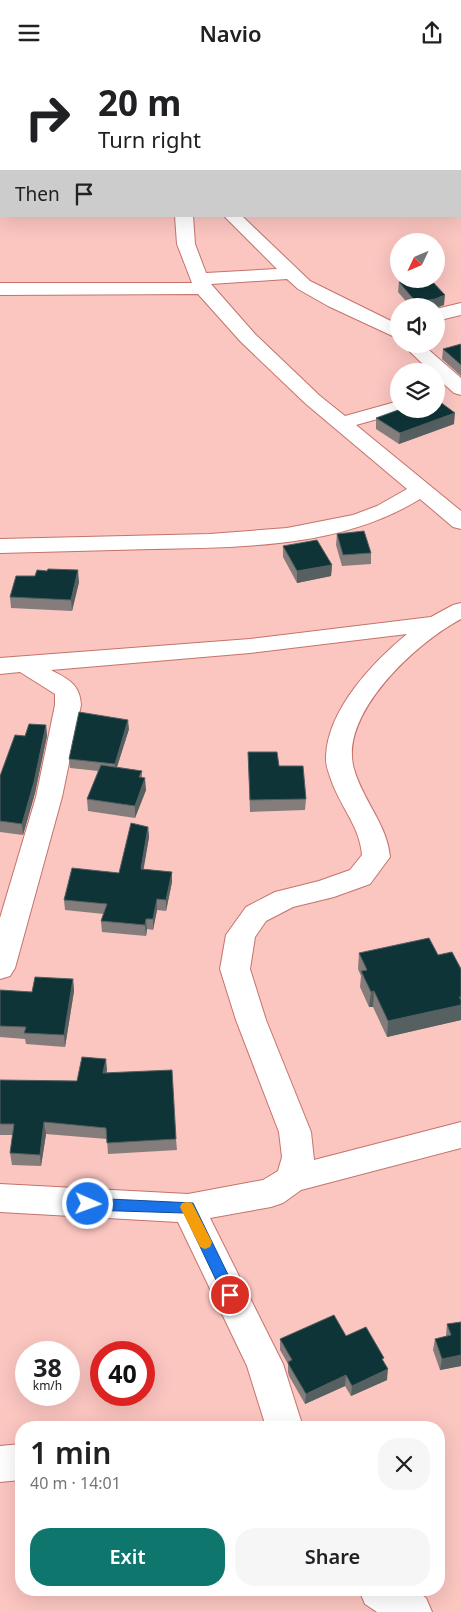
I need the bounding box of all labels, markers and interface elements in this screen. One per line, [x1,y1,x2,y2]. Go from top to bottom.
text: Navio [199,18,262,48]
icon: menu [15,19,43,47]
icon: share [418,19,446,47]
text: 20 m [98,79,181,126]
icon: right [15,85,80,150]
text: Turn right [98,124,201,154]
icon: arrive [70,180,98,208]
text: Then [15,181,60,207]
north arrow [390,233,445,287]
map controls [390,233,445,418]
button: sound [390,298,445,353]
button: layers [390,363,445,418]
position arrow [61,1177,113,1229]
pin [209,1274,251,1316]
icon: arrive [216,1281,244,1309]
speed limit sign: 40 [90,1341,155,1406]
text: 38 [33,1350,62,1384]
text: km/h [33,1377,62,1394]
text: 1 min [30,1432,111,1473]
button: close [378,1438,430,1490]
text: 40 m · 14:01 [30,1472,121,1494]
button: Exit [30,1528,225,1586]
button: Share [235,1528,430,1586]

